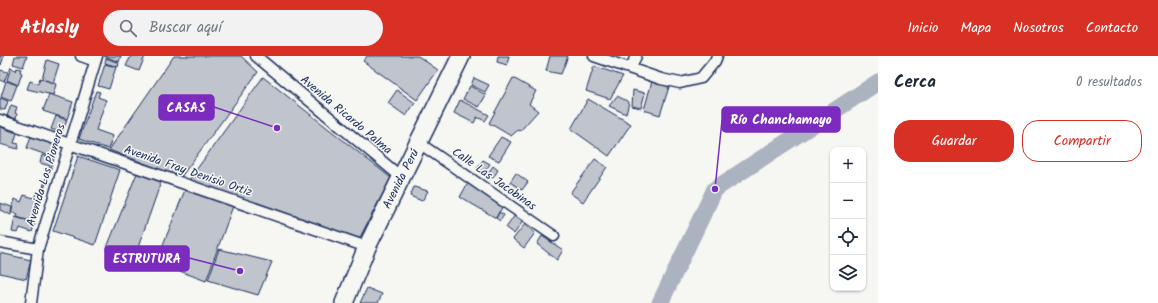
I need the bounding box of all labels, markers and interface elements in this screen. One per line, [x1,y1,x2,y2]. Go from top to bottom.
search box [103,10,383,46]
text: Atlasly [20,13,79,43]
text: Buscar aquí [149,16,222,40]
icon: search [117,17,139,39]
text: Inicio [907,17,938,39]
text: Mapa [960,17,991,39]
text: Nosotros [1013,17,1064,39]
text: Contacto [1086,17,1138,39]
text: Cerca [894,69,936,96]
street label: Avenida Ricardo Palma [296,71,396,159]
text: 0 resultados [1076,72,1142,93]
callout: CASAS [159,95,214,120]
text: CASAS [167,98,206,119]
callout: Río Chanchamayo [722,107,840,132]
text: Río Chanchamayo [730,110,832,131]
button: Guardar [894,120,1014,162]
button: Compartir [1022,120,1142,162]
street label: Avenida Los Pioneros [21,121,71,229]
street label: Avenida Fray Denisio Ortiz [121,140,255,202]
street label: Calle Las Jacobinas [448,143,540,215]
street label: Avenida Perú [378,145,424,212]
map controls [830,147,866,291]
button: + [830,147,866,183]
button: − [830,183,866,219]
button: locate [830,219,866,255]
callout: ESTRUTURA [105,246,189,271]
text: ESTRUTURA [113,249,181,270]
button: layers [830,255,866,291]

